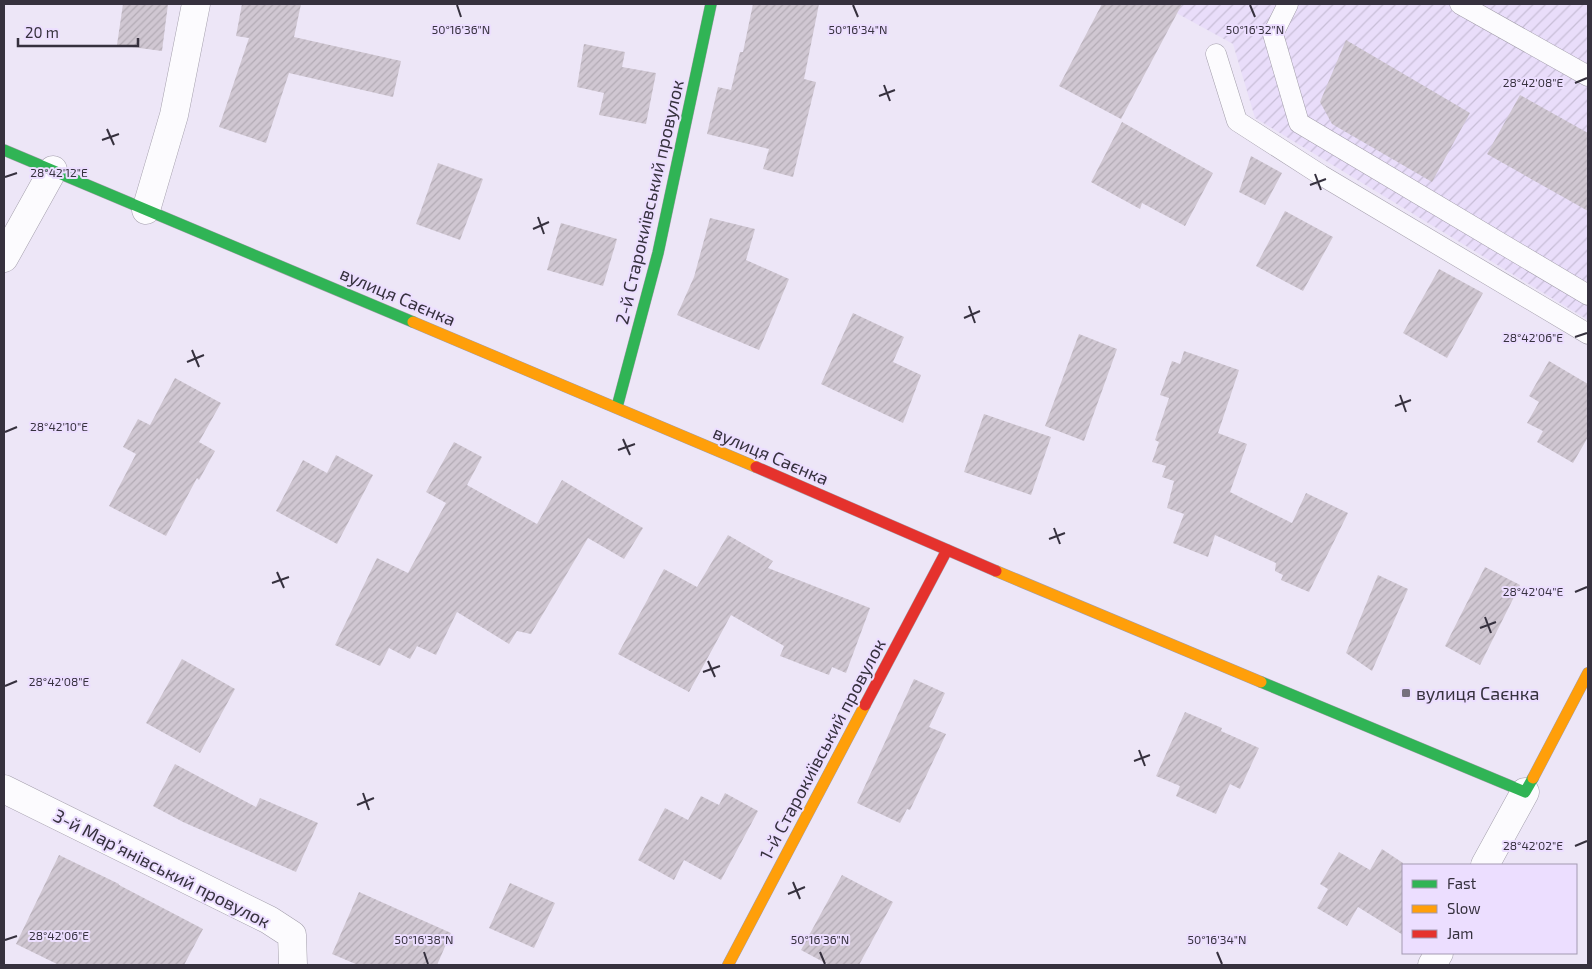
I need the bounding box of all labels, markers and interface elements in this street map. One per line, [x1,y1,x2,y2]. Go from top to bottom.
scale bar [18,15,138,47]
text: 50°16'36"N [432,22,490,36]
text: 50°16'34"N [829,22,887,36]
text: 50°16'32"N [1226,22,1284,36]
text: 20 m [25,23,59,41]
text: 28°42'08"E [1503,75,1564,89]
street label: 2-й Старокиївський провулок [610,77,688,326]
text: 28°42'12"E [30,165,88,179]
street label: вулиця Саєнка [337,262,459,330]
text: 28°42'06"E [1503,330,1563,344]
text: 28°42'10"E [30,419,88,433]
street label: вулиця Саєнка [710,421,832,489]
text: 28°42'04"E [1503,584,1564,598]
street label: 1-й Старокиївський провулок [754,634,890,863]
text: 28°42'08"E [29,674,90,688]
place label: вулиця Саєнка [1416,682,1539,704]
marker: вулиця Саєнка [1400,687,1412,699]
street label: 3-й Марʼянівський провулок [50,804,274,933]
text: 28°42'02"E [1503,838,1563,852]
legend [1402,864,1577,954]
text: Fast [1447,874,1477,892]
text: Slow [1447,899,1481,917]
text: Jam [1447,924,1473,942]
text: 28°42'06"E [29,928,89,942]
text: 50°16'38"N [395,932,453,946]
text: 50°16'36"N [791,932,849,946]
text: 50°16'34"N [1188,932,1246,946]

